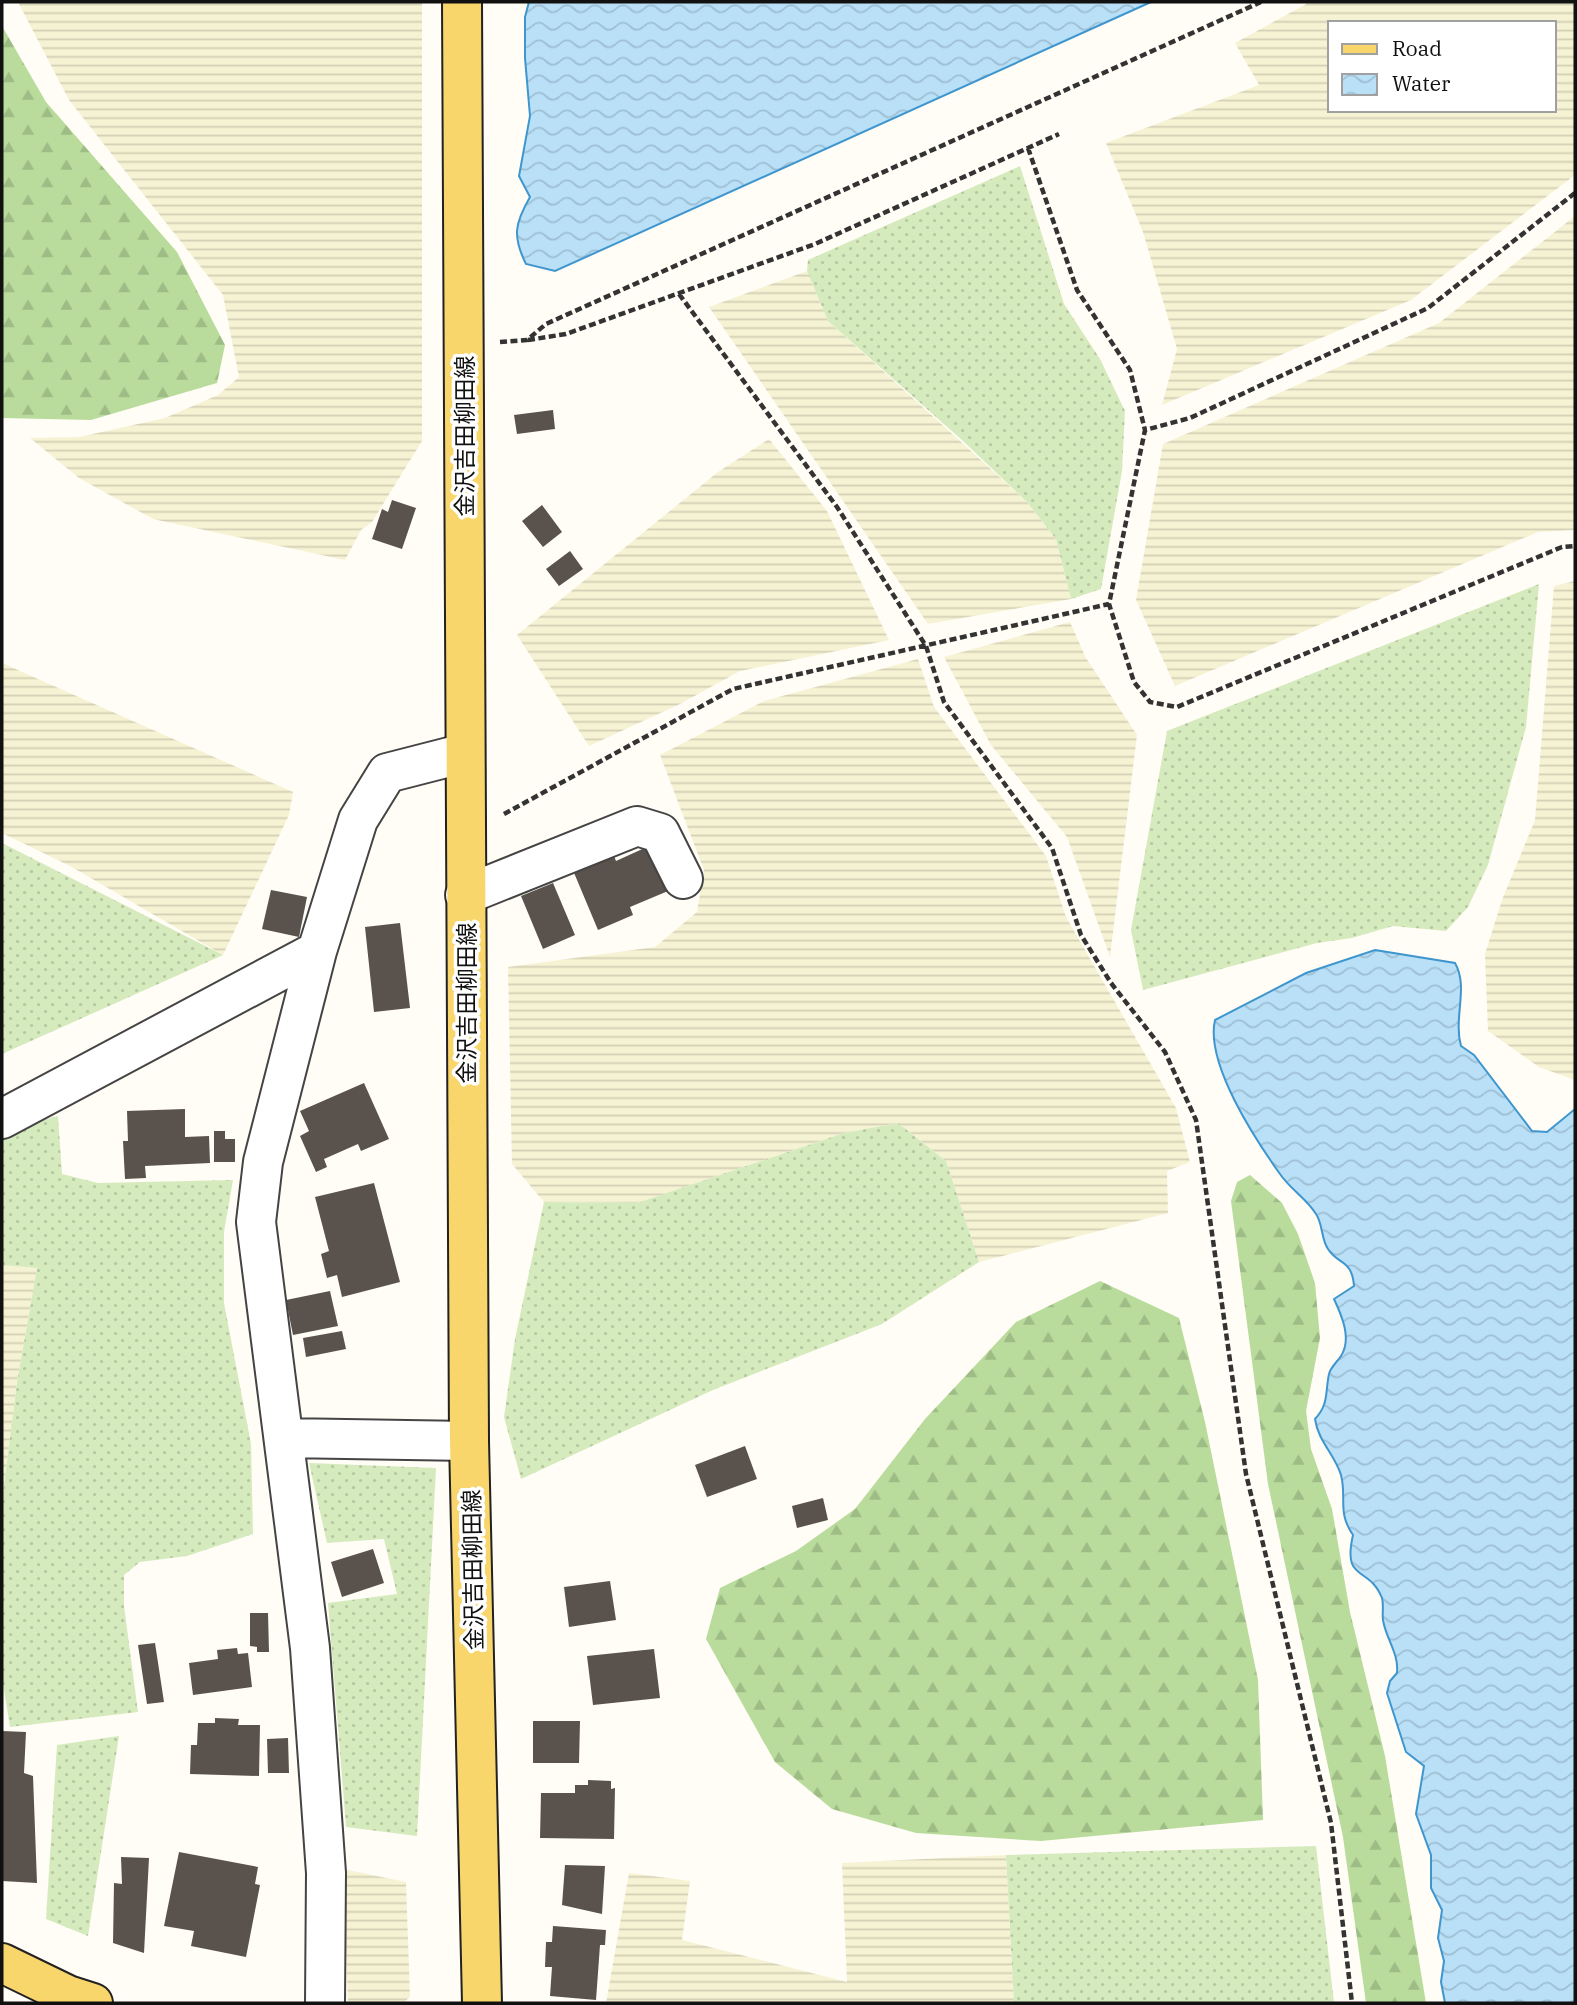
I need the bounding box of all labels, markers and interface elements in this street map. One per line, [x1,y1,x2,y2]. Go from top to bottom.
legend [1328,21,1556,112]
text: Road [1392,34,1442,62]
text: Water [1392,69,1451,97]
street label: 金沢吉田柳田線 [449,356,479,517]
street label: 金沢吉田柳田線 [451,923,481,1084]
street label: 金沢吉田柳田線 [456,1489,488,1651]

